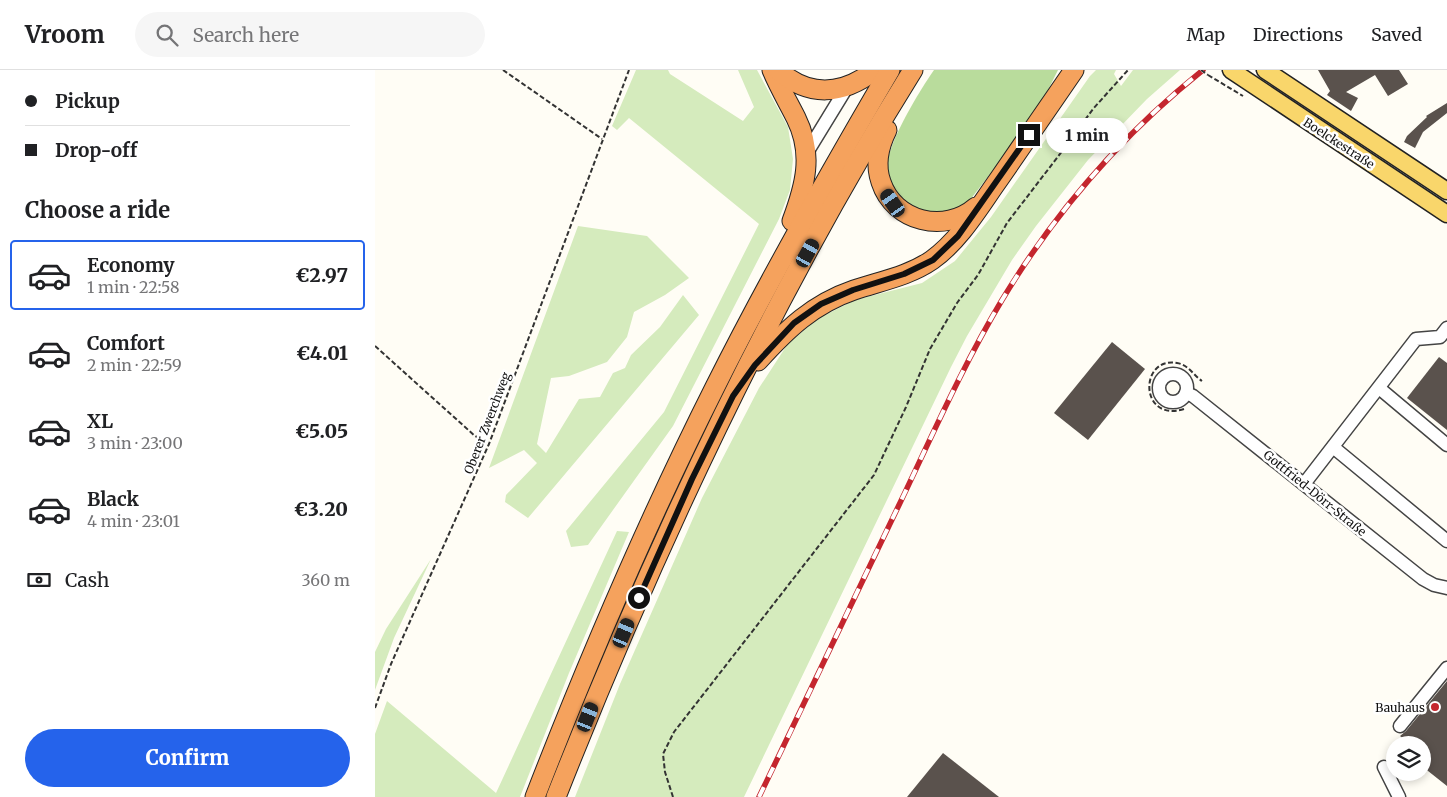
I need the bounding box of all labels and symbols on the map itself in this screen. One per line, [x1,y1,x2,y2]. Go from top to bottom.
street label: Boelckestraße [1301,114,1377,172]
callout: 1 min [1047,118,1129,152]
route end [1018,124,1040,146]
car [878,186,907,220]
car [794,236,821,270]
street label: Oberer Zwerchweg [461,369,514,476]
street label: Gottfried-Dörr-Straße [1261,447,1369,539]
route start [628,587,650,609]
car [611,616,636,650]
car [575,700,600,734]
place label: Bauhaus [1375,700,1425,715]
marker: Bauhaus [1429,701,1441,713]

